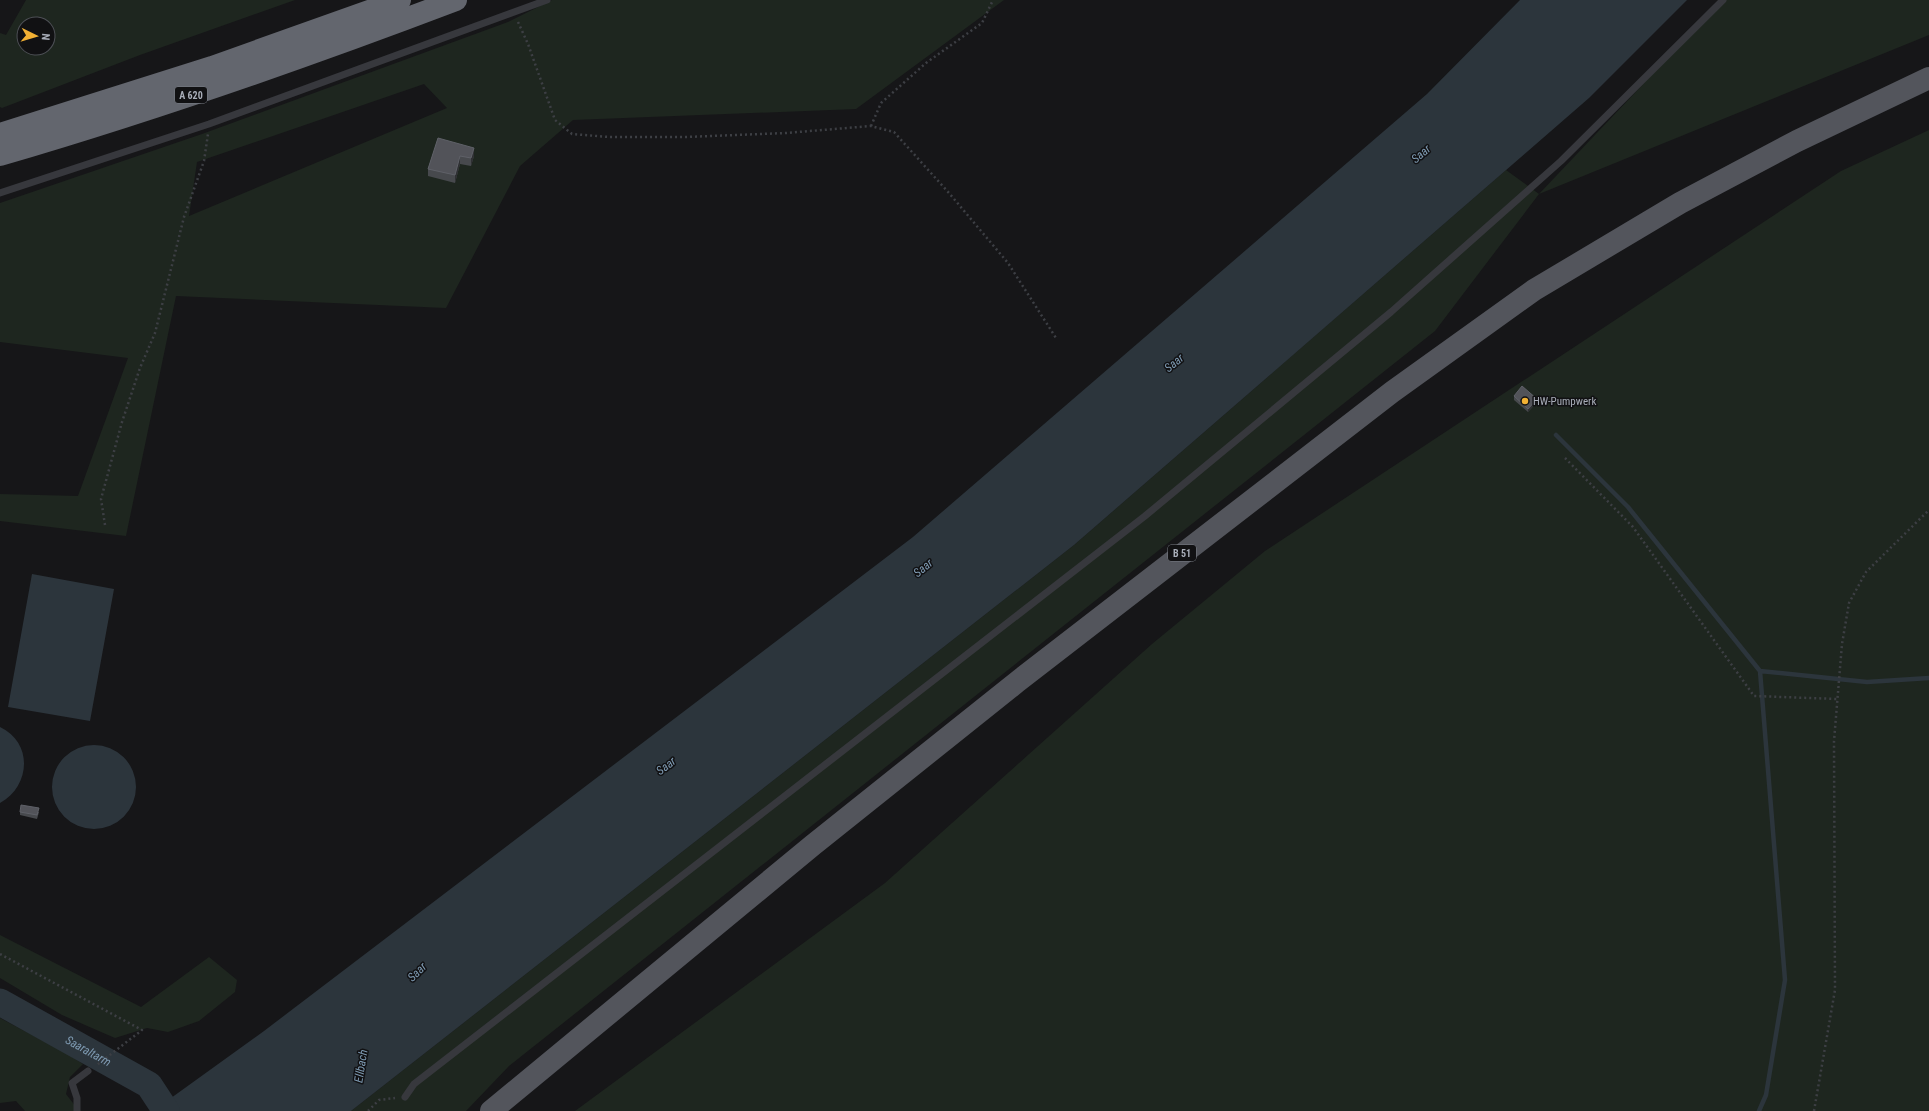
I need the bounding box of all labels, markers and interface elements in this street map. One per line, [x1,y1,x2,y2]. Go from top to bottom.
north arrow [16,16,56,56]
text: N [39,33,52,41]
road number: A 620 [175,87,207,103]
water label: Saar [1409,142,1434,166]
water label: Saar [1162,351,1187,375]
place label: HW-Pumpwerk [1533,395,1596,408]
marker: HW-Pumpwerk [1520,396,1530,406]
road number: B 51 [1168,545,1196,561]
water label: Saar [911,556,936,580]
water label: Saar [654,754,679,778]
water label: Saar [405,959,430,984]
water label: Saaraltarm [63,1033,114,1070]
water label: Ellbach [351,1048,371,1084]

